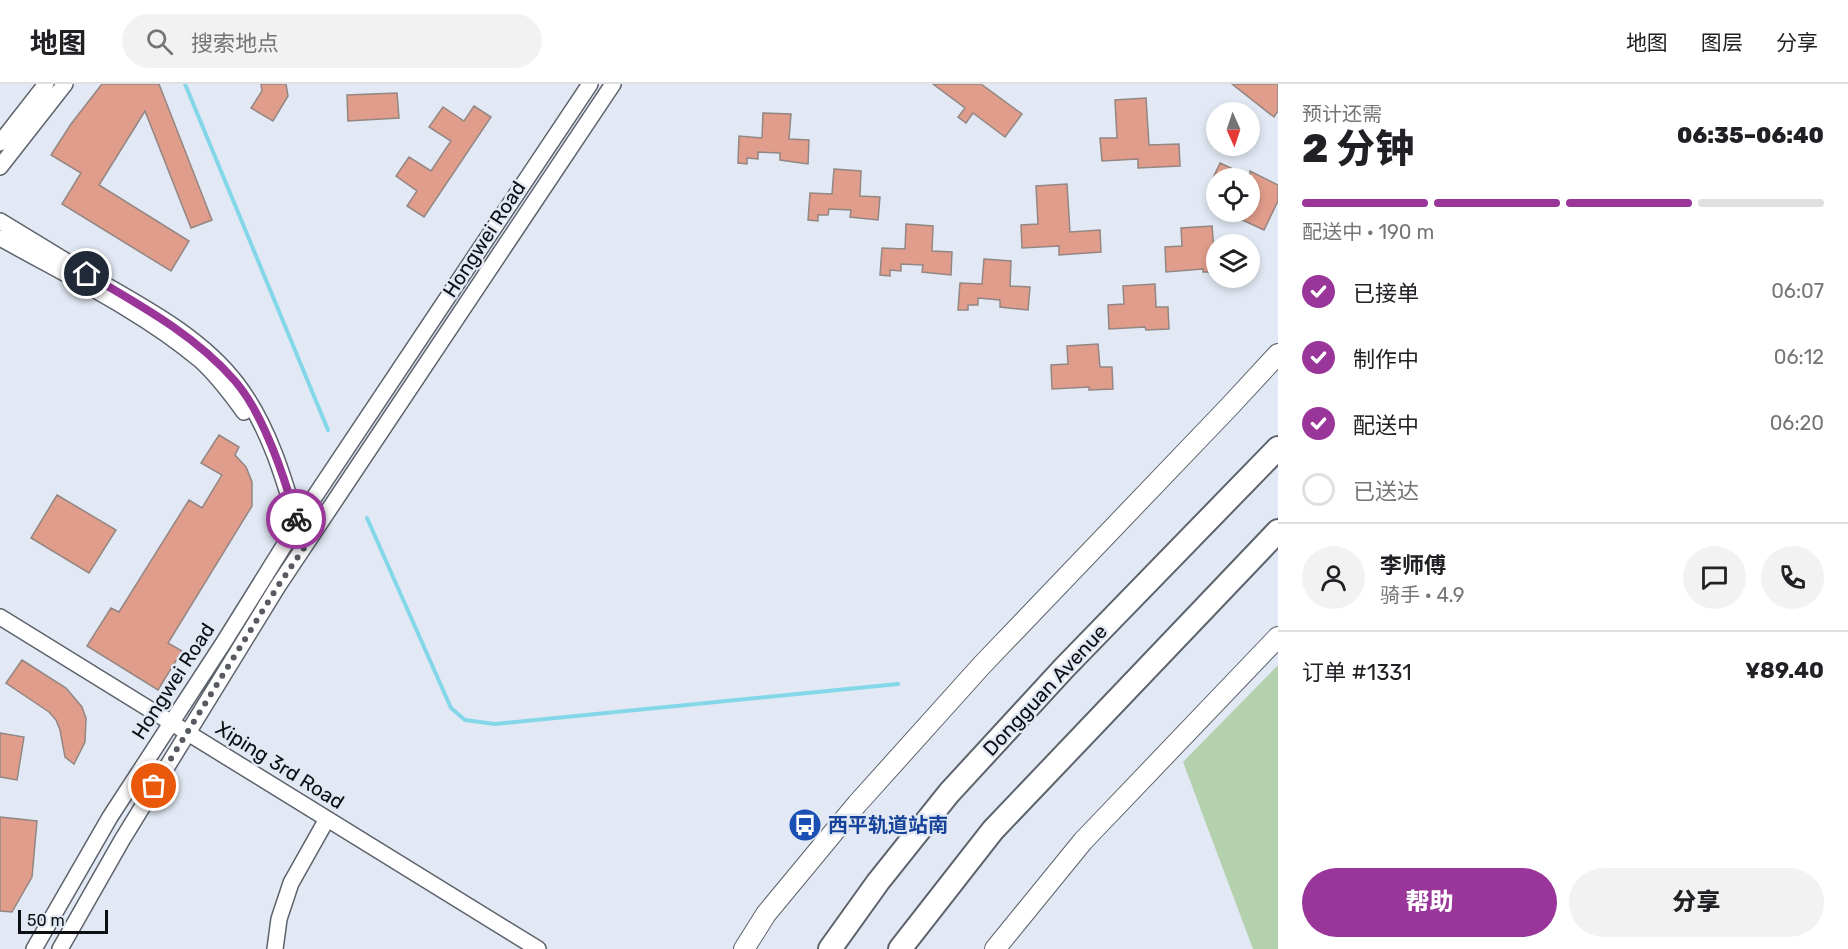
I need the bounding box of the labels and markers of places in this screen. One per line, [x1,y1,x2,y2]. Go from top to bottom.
pin [61,248,112,299]
pin [128,760,179,811]
bus stop icon: 西平轨道站南 [787,807,823,843]
place label: 西平轨道站南 [828,813,948,837]

